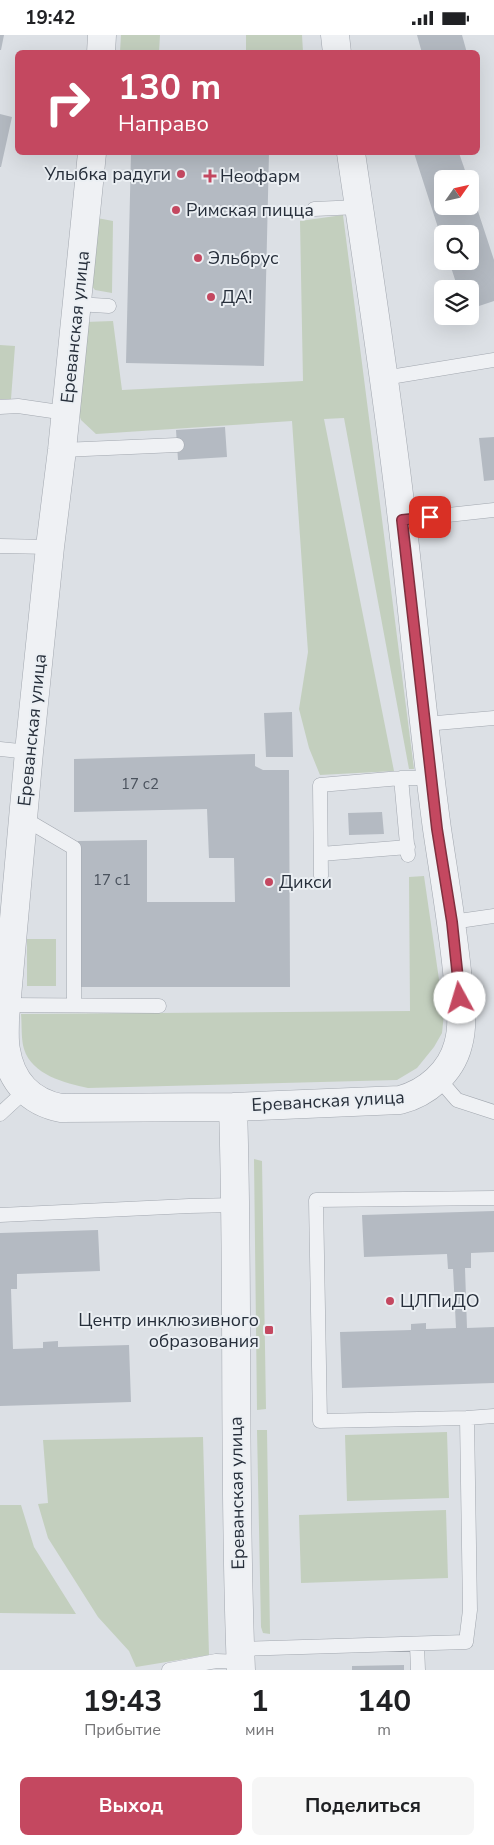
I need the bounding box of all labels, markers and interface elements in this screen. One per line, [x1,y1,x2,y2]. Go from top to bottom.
text: 19:42 [25,5,75,31]
text: 130 m [118,64,221,111]
icon: right [35,70,100,135]
text: Направо [118,109,209,139]
place label: Улыбка радуги [44,162,171,186]
place label: Неофарм [220,164,300,188]
marker: Улыбка радуги [175,168,187,180]
marker: Неофарм [204,170,216,182]
north arrow [434,170,479,215]
map controls [434,170,479,325]
place label: Римская пицца [186,198,314,222]
marker: Римская пицца [170,204,182,216]
button: search [434,225,479,270]
place label: Эльбрус [208,246,279,270]
street label: Ереванская улица [55,250,95,404]
marker: Эльбрус [192,252,204,264]
button: layers [434,280,479,325]
place label: ДА! [221,285,252,309]
marker: ДА! [205,291,217,303]
pin [409,496,451,538]
icon: arrive [416,503,444,531]
street label: Ереванская улица [12,653,52,807]
house number: 17 с2 [121,774,159,794]
house number: 17 с1 [93,870,131,890]
place label: Дикси [279,870,332,894]
marker: Дикси [263,876,275,888]
position arrow [433,971,485,1023]
street label: Ереванская улица [251,1085,405,1117]
place label: ЦЛПиДО [400,1289,480,1313]
marker: ЦЛПиДО [384,1295,396,1307]
place label: Центр инклюзивного образования [78,1308,259,1353]
marker: Центр инклюзивного образования [263,1324,275,1336]
street label: Ереванская улица [224,1416,250,1570]
text: 19:43 [83,1681,162,1722]
text: 1 [251,1681,269,1722]
text: 140 [357,1681,411,1722]
text: Прибытие [84,1719,161,1741]
text: мин [245,1719,274,1741]
text: m [377,1719,391,1741]
button: Выход [20,1777,242,1835]
button: Поделиться [252,1777,474,1835]

